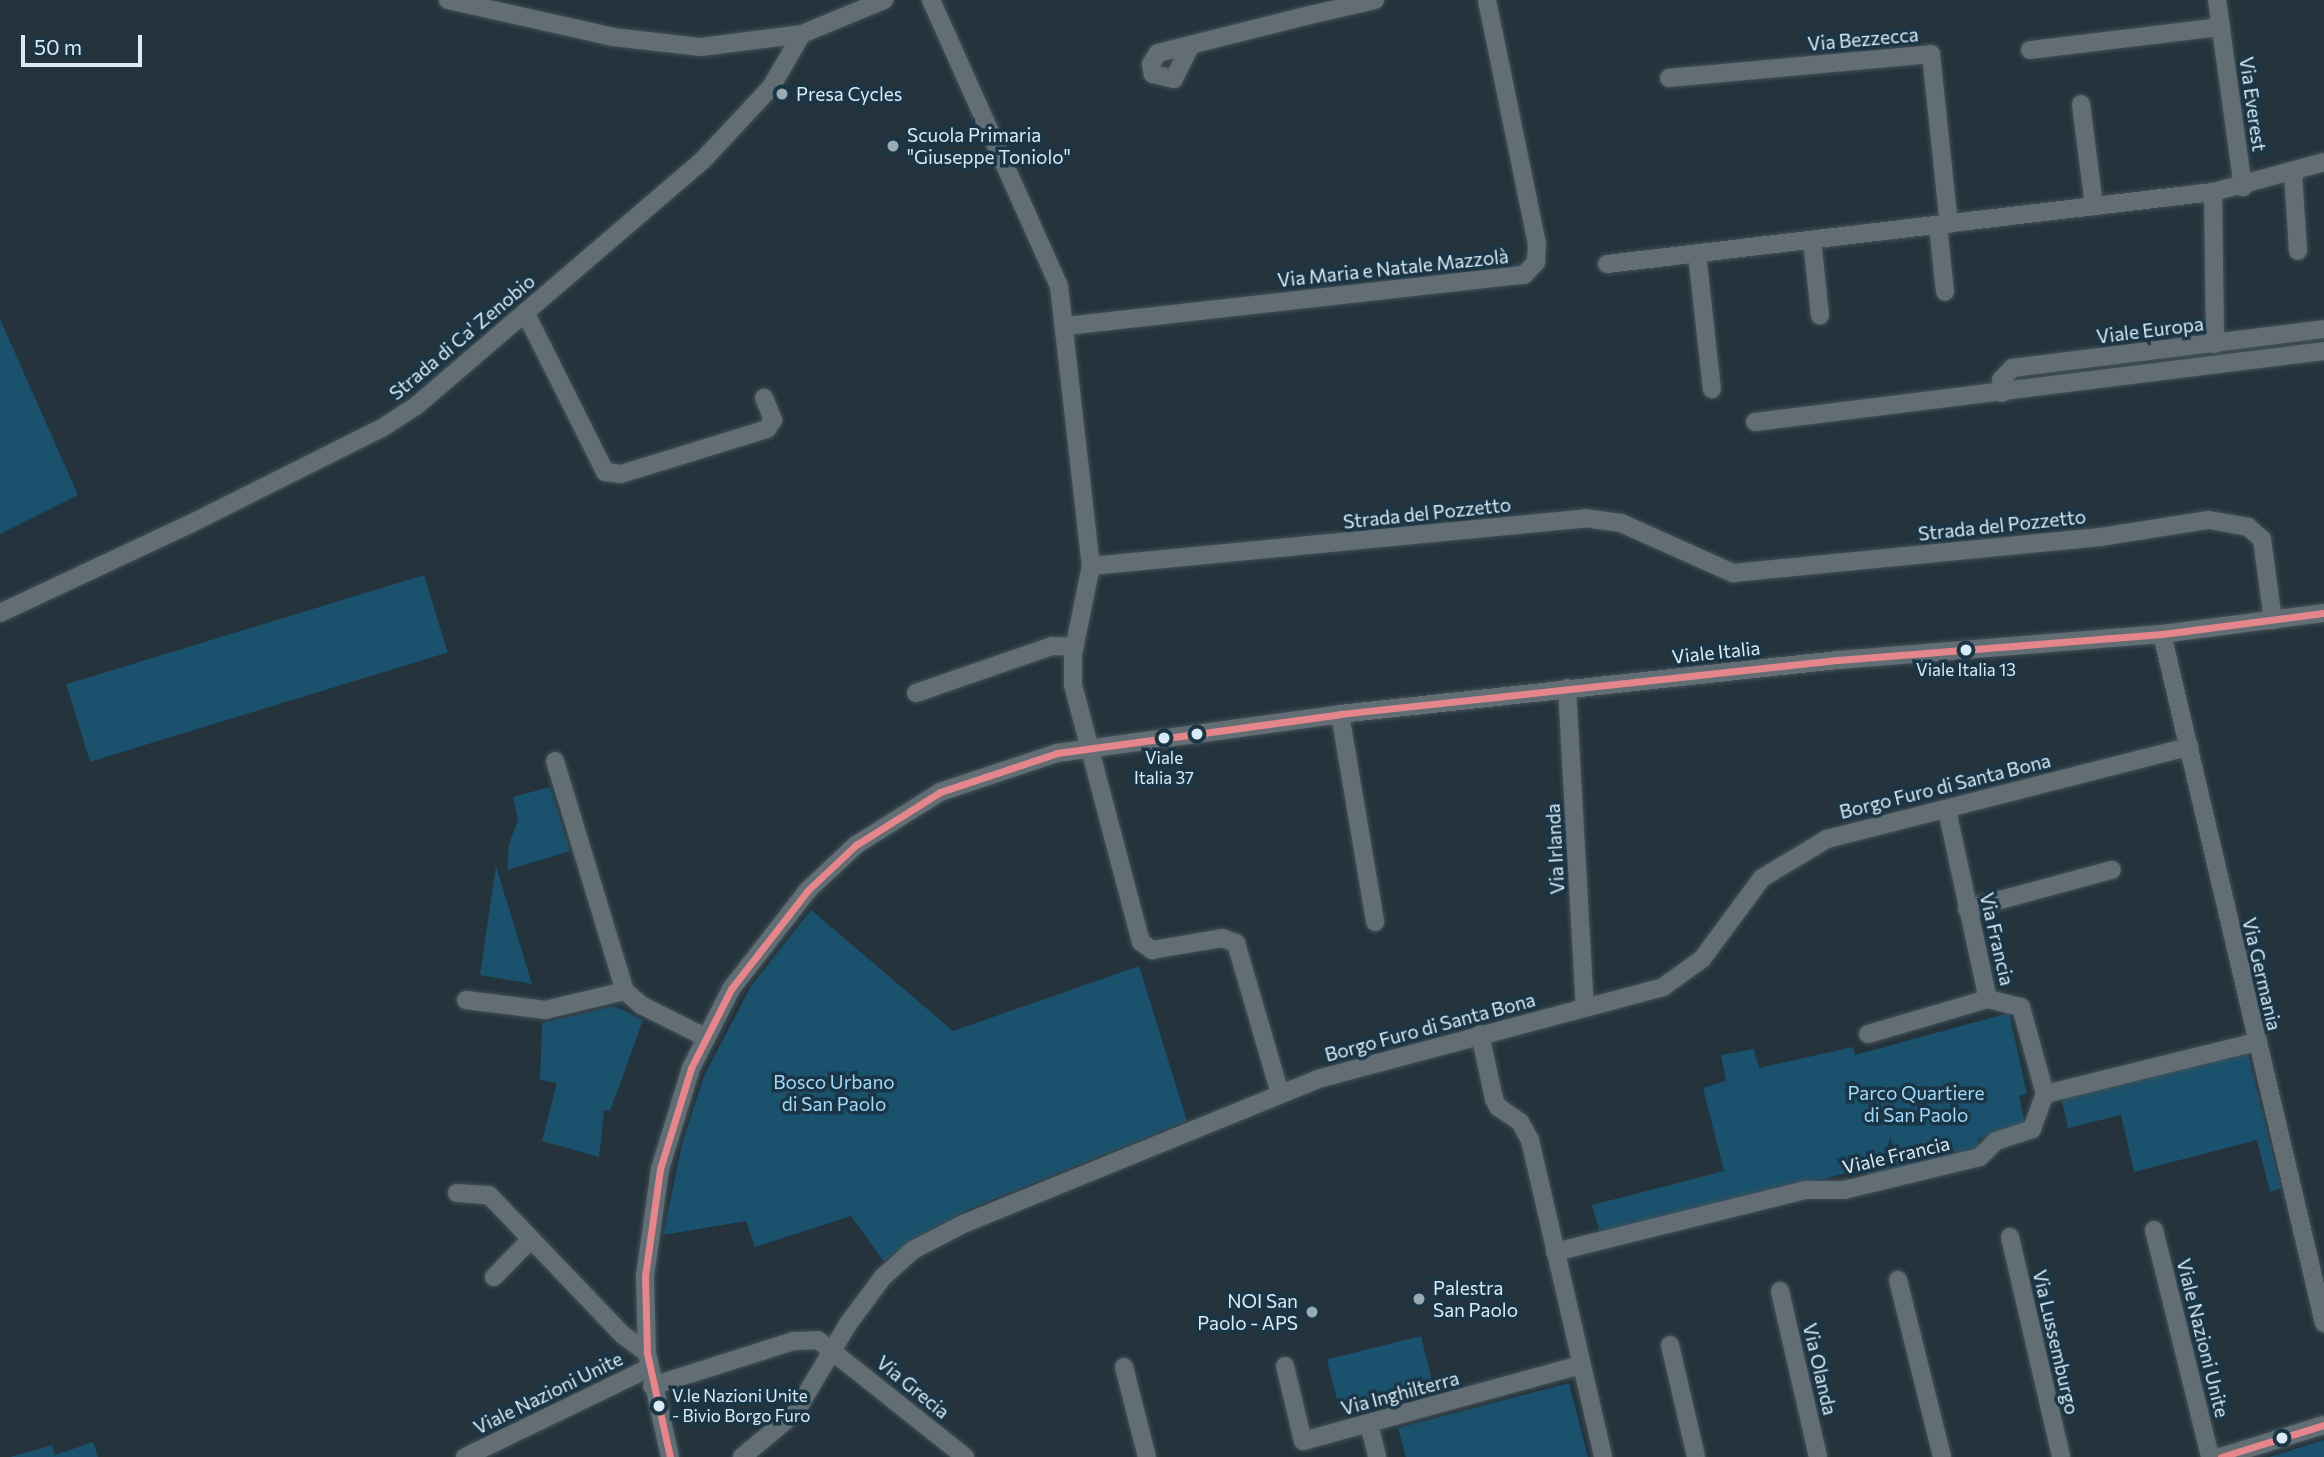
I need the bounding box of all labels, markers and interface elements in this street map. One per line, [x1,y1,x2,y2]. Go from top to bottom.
scale bar [24,21,145,65]
street label: Via Bezzecca [1807,23,1919,55]
text: 50 m [34,34,82,59]
street label: Via Everest [2235,55,2271,153]
place label: Presa Cycles [796,83,902,105]
marker: Presa Cycles [774,86,790,102]
place label: Scuola Primaria "Giuseppe Toniolo" [907,124,1071,168]
marker: Scuola Primaria "Giuseppe Toniolo" [885,138,901,154]
street label: Via Maria e Natale Mazzolà [1276,245,1510,291]
street label: Strada di Ca' Zenobio [385,269,539,405]
street label: Viale Europa [2095,312,2205,348]
street label: Strada del Pozzetto [1342,493,1512,533]
street label: Strada del Pozzetto [1917,505,2087,545]
street label: Viale Italia [1671,636,1761,668]
marker: Viale Italia 13 [1959,643,1973,657]
place label: Viale Italia 13 [1916,660,2016,680]
unlabelled marker [1190,727,1204,741]
marker: Viale Italia 37 [1157,731,1171,745]
place label: Viale Italia 37 [1134,748,1194,788]
street label: Borgo Furo di Santa Bona [1837,749,2053,823]
street label: Via Irlanda [1541,803,1569,895]
street label: Via Francia [1975,890,2019,988]
street label: Via Germania [2238,915,2286,1033]
street label: Borgo Furo di Santa Bona [1322,988,1538,1066]
park label: Bosco Urbano di San Paolo [773,1071,895,1115]
park label: Parco Quartiere di San Paolo [1847,1082,1985,1126]
street label: Viale Francia [1840,1132,1952,1178]
street label: Viale Nazioni Unite [2172,1256,2234,1420]
street label: Via Lussemburgo [2028,1267,2084,1417]
place label: Palestra San Paolo [1433,1277,1518,1321]
place label: NOI San Paolo - APS [1197,1290,1298,1334]
marker: Palestra San Paolo [1411,1291,1427,1307]
marker: NOI San Paolo - APS [1304,1304,1320,1320]
street label: Via Olanda [1798,1321,1842,1417]
street label: Viale Nazioni Unite [470,1347,626,1439]
street label: Via Grecia [872,1351,954,1423]
street label: Via Inghilterra [1339,1366,1461,1420]
place label: V.le Nazioni Unite - Bivio Borgo Furo [672,1386,810,1426]
marker: V.le Nazioni Unite - Bivio Borgo Furo [652,1399,666,1413]
unlabelled marker [2275,1431,2289,1445]

